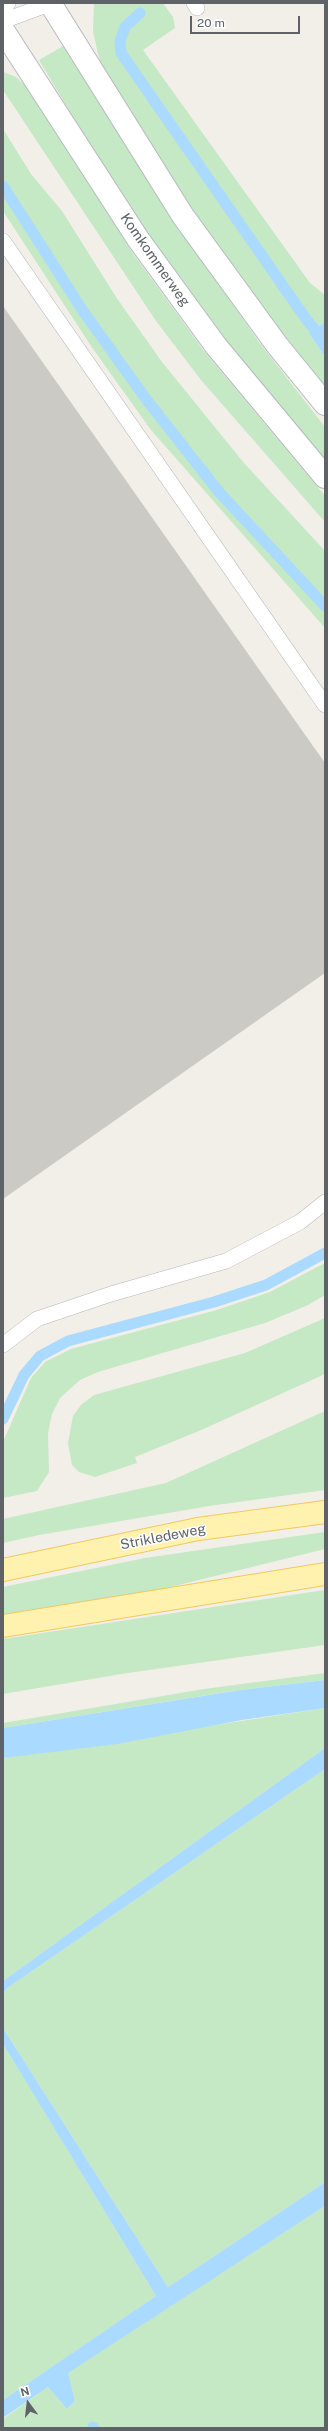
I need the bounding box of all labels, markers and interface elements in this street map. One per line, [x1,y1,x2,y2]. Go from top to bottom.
scale bar [192,8,302,34]
text: 20 m [197,16,225,30]
street label: Komkommerweg [117,210,193,310]
street label: Strikledeweg [119,1520,207,1554]
north arrow [8,2383,48,2423]
text: N [19,2385,31,2398]

